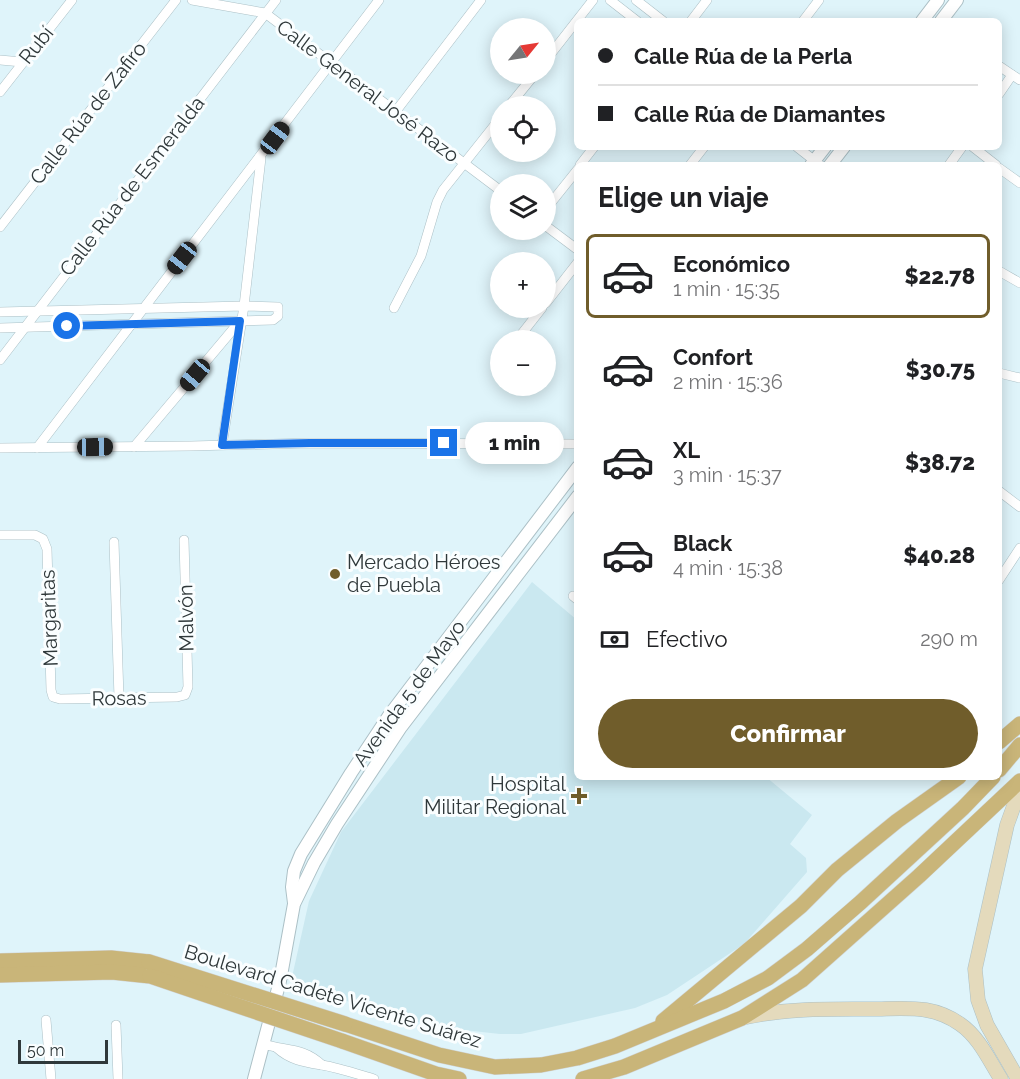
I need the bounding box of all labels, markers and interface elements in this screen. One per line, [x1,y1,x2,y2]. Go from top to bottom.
street label: Calle General José Razo [272,15,464,168]
north arrow [490,18,556,84]
map controls [490,18,556,396]
street label: Rubí [14,21,59,69]
street label: Calle Rúa de Zafiro [25,37,151,189]
text: Calle Rúa de la Perla [634,43,852,69]
street label: Calle Rúa de Esmeralda [55,92,209,280]
button: locate [490,96,556,162]
text: Calle Rúa de Diamantes [634,101,885,127]
car [257,118,293,158]
button: layers [490,174,556,240]
text: Elige un viaje [598,182,769,213]
car [164,238,200,278]
icon: car [601,249,655,303]
text: Económico [673,251,790,277]
button: + [490,252,556,318]
text: $22.78 [904,263,975,289]
text: 1 min · 15:35 [673,277,780,301]
route start [53,312,80,339]
button: − [490,330,556,396]
icon: car [601,342,655,396]
text: Confort [673,344,753,370]
car [177,355,213,395]
text: $30.75 [906,356,975,382]
text: 2 min · 15:36 [673,370,783,394]
callout: 1 min [465,422,564,464]
route end [430,429,457,456]
text: 1 min [489,431,540,455]
icon: car [601,435,655,489]
text: XL [673,437,700,463]
car [77,438,113,456]
text: $38.72 [905,449,975,475]
text: 3 min · 15:37 [673,463,782,487]
icon: car [601,528,655,582]
text: Black [673,530,732,556]
text: $40.28 [903,542,975,568]
place label: Mercado Héroes de Puebla [347,550,500,597]
text: 4 min · 15:38 [673,556,783,580]
marker: Mercado Héroes de Puebla [328,567,342,581]
street label: Margaritas [35,569,63,667]
street label: Malvón [173,584,199,652]
street label: Avenida 5 de Mayo [348,615,470,771]
icon: cash [598,623,631,656]
text: Efectivo [646,626,728,652]
text: 290 m [920,627,978,651]
street label: Rosas [91,686,147,710]
button: Confirmar [598,699,978,768]
place label: Hospital Militar Regional [424,772,567,819]
marker: Hospital Militar Regional [570,787,588,805]
street label: Boulevard Cadete Vicente Suárez [181,939,485,1053]
scale bar [18,1037,108,1064]
text: 50 m [27,1041,64,1060]

